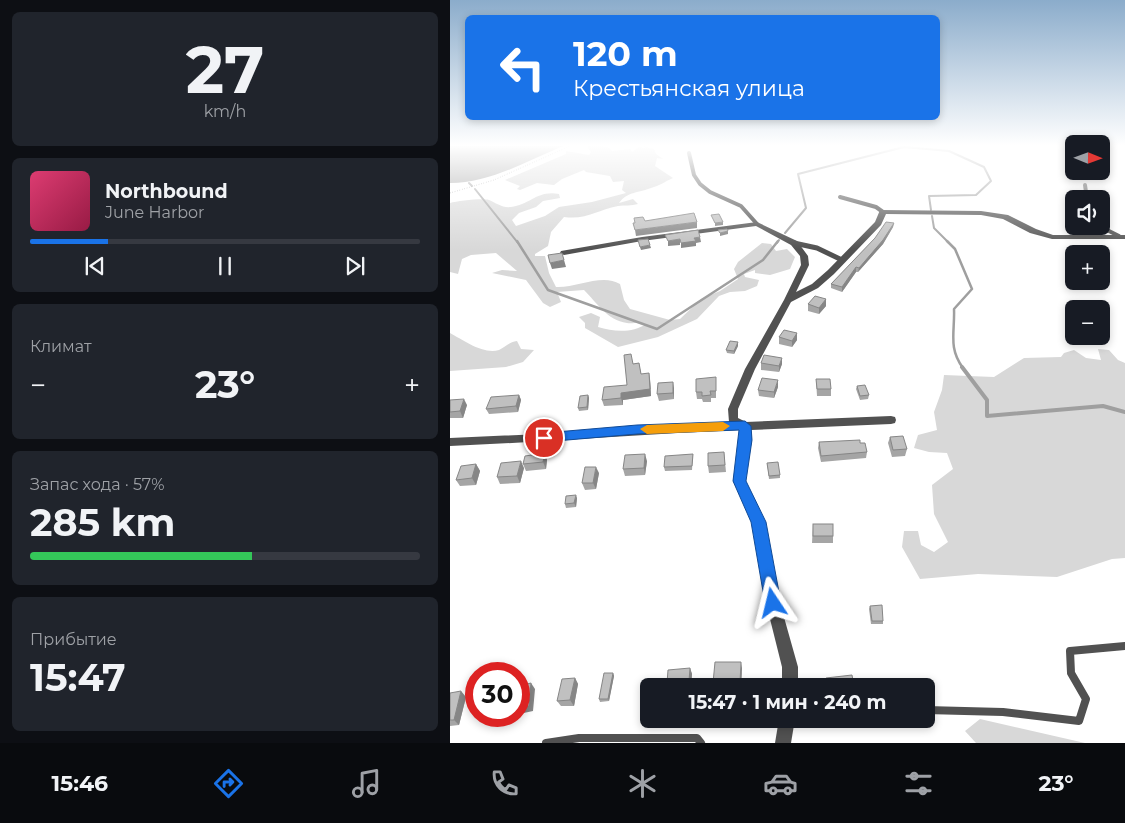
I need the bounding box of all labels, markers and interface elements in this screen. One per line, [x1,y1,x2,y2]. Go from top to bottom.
text: 27 [186,30,264,109]
text: 120 m [573,32,678,75]
icon: left [490,35,555,100]
text: Крестьянская улица [573,75,805,102]
text: km/h [204,102,246,121]
north arrow [1065,135,1110,180]
map controls [1065,135,1110,345]
text: Northbound [105,180,228,203]
button: sound [1065,190,1110,235]
text: June Harbor [105,203,204,222]
button: + [1065,245,1110,290]
icon: previous [81,252,109,280]
icon: pause [211,252,239,280]
icon: next [341,252,369,280]
button: − [1065,300,1110,345]
text: Климат [30,337,92,356]
text: 23° [195,361,255,408]
text: − [30,368,46,402]
text: + [404,368,420,402]
pin [523,417,565,459]
icon: arrive [530,424,558,452]
text: Запас хода · 57% [30,475,165,494]
text: 285 km [30,499,175,546]
position arrow [746,576,798,628]
text: Прибытие [30,630,117,649]
text: 15:47 [30,654,126,701]
speed limit sign: 30 [465,662,530,727]
text: 15:47 · 1 мин · 240 m [688,691,887,714]
icon: directions [211,766,246,801]
icon: music [349,766,384,801]
icon: phone [487,766,522,801]
icon: climate [625,766,660,801]
icon: car [763,766,798,801]
icon: filters [901,766,936,801]
text: 15:46 [51,770,108,797]
text: 23° [1039,770,1073,797]

